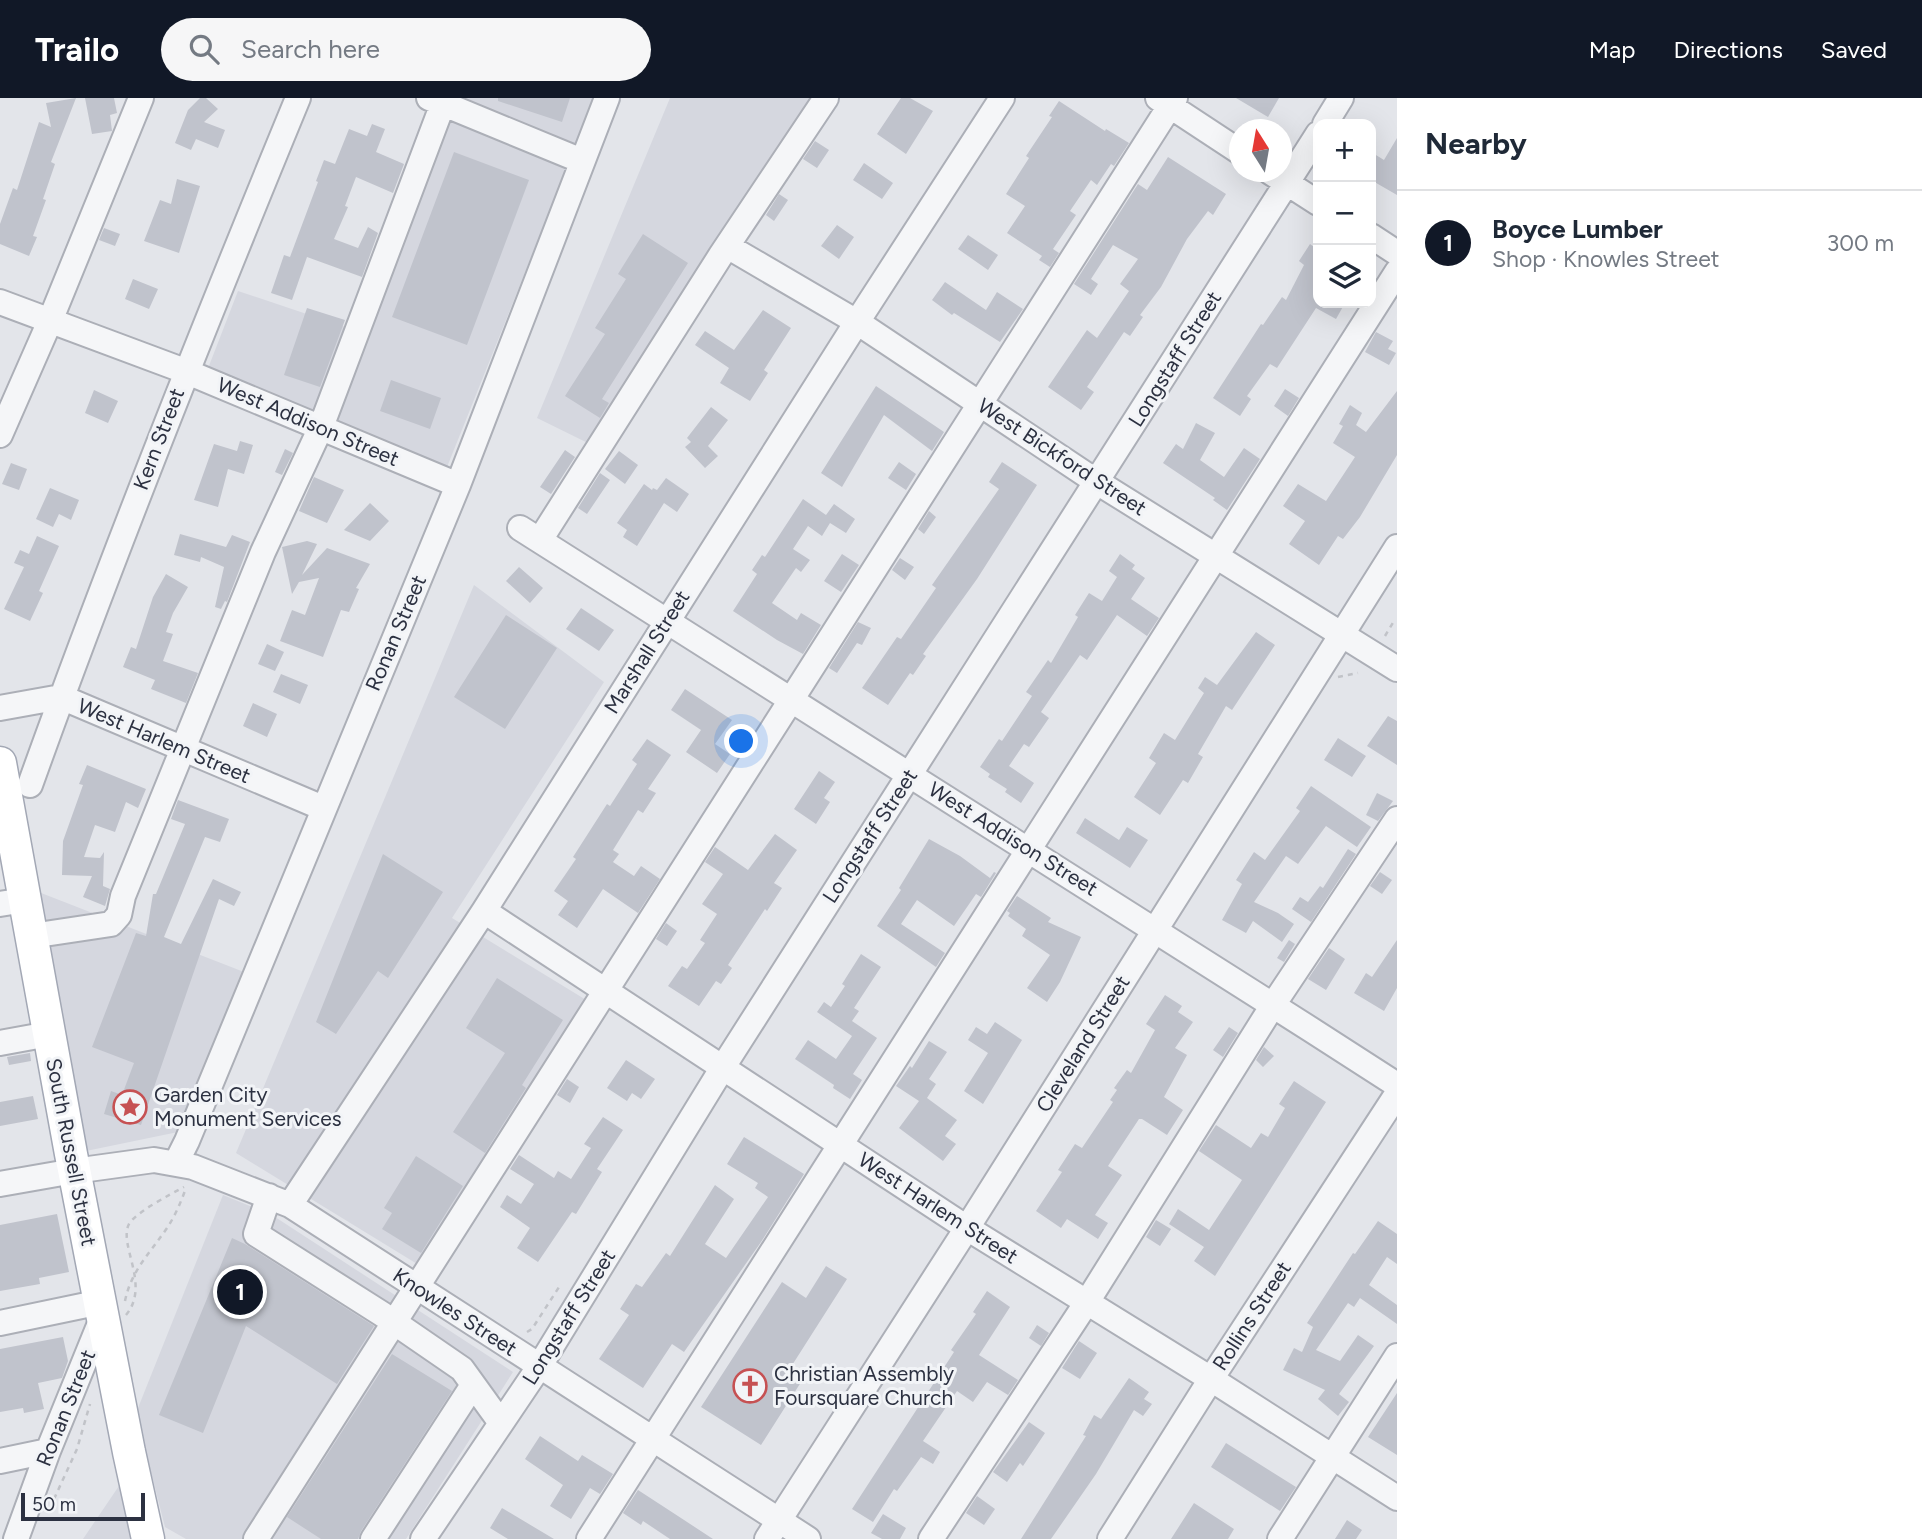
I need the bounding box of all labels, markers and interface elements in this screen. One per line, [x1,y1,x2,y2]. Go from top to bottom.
search box [161,18,651,81]
text: Trailo [35,30,119,69]
icon: search [185,30,223,68]
text: Search here [241,33,380,65]
text: Map [1589,35,1635,64]
text: Directions [1673,35,1783,64]
text: Saved [1821,35,1887,64]
north arrow [1229,119,1292,182]
map controls [1313,119,1376,308]
button: + [1313,119,1376,182]
text: Nearby [1425,125,1527,162]
button: − [1313,182,1376,245]
text: Boyce Lumber [1492,213,1663,245]
text: 1 [1443,229,1453,257]
text: 300 m [1827,229,1894,257]
button: layers [1313,245,1376,308]
text: Shop · Knowles Street [1492,245,1719,273]
street label: Longstaff Street [1123,286,1226,431]
street label: West Addison Street [214,372,403,471]
street label: Kern Street [128,384,189,493]
street label: West Bickford Street [973,393,1151,521]
street label: Ronan Street [360,571,431,695]
street label: Marshall Street [599,585,695,718]
street label: West Harlem Street [74,693,254,788]
your location [724,724,758,758]
street label: Longstaff Street [817,764,922,908]
street label: West Addison Street [924,776,1103,901]
street label: Cleveland Street [1031,971,1135,1117]
street label: South Russell Street [41,1056,102,1248]
place label: Garden City Monument Services [154,1082,341,1131]
place icon: Garden City Monument Services [111,1088,149,1126]
street label: West Harlem Street [854,1147,1023,1269]
street label: Longstaff Street [517,1244,620,1389]
street label: Rollins Street [1207,1256,1296,1375]
street label: Knowles Street [389,1262,522,1361]
pin: 1 [217,1266,263,1318]
street label: Ronan Street [31,1346,100,1470]
place label: Christian Assembly Foursquare Church [774,1361,954,1410]
church icon: Christian Assembly Foursquare Church [731,1367,769,1405]
scale bar [21,1490,145,1522]
text: 50 m [32,1493,76,1516]

